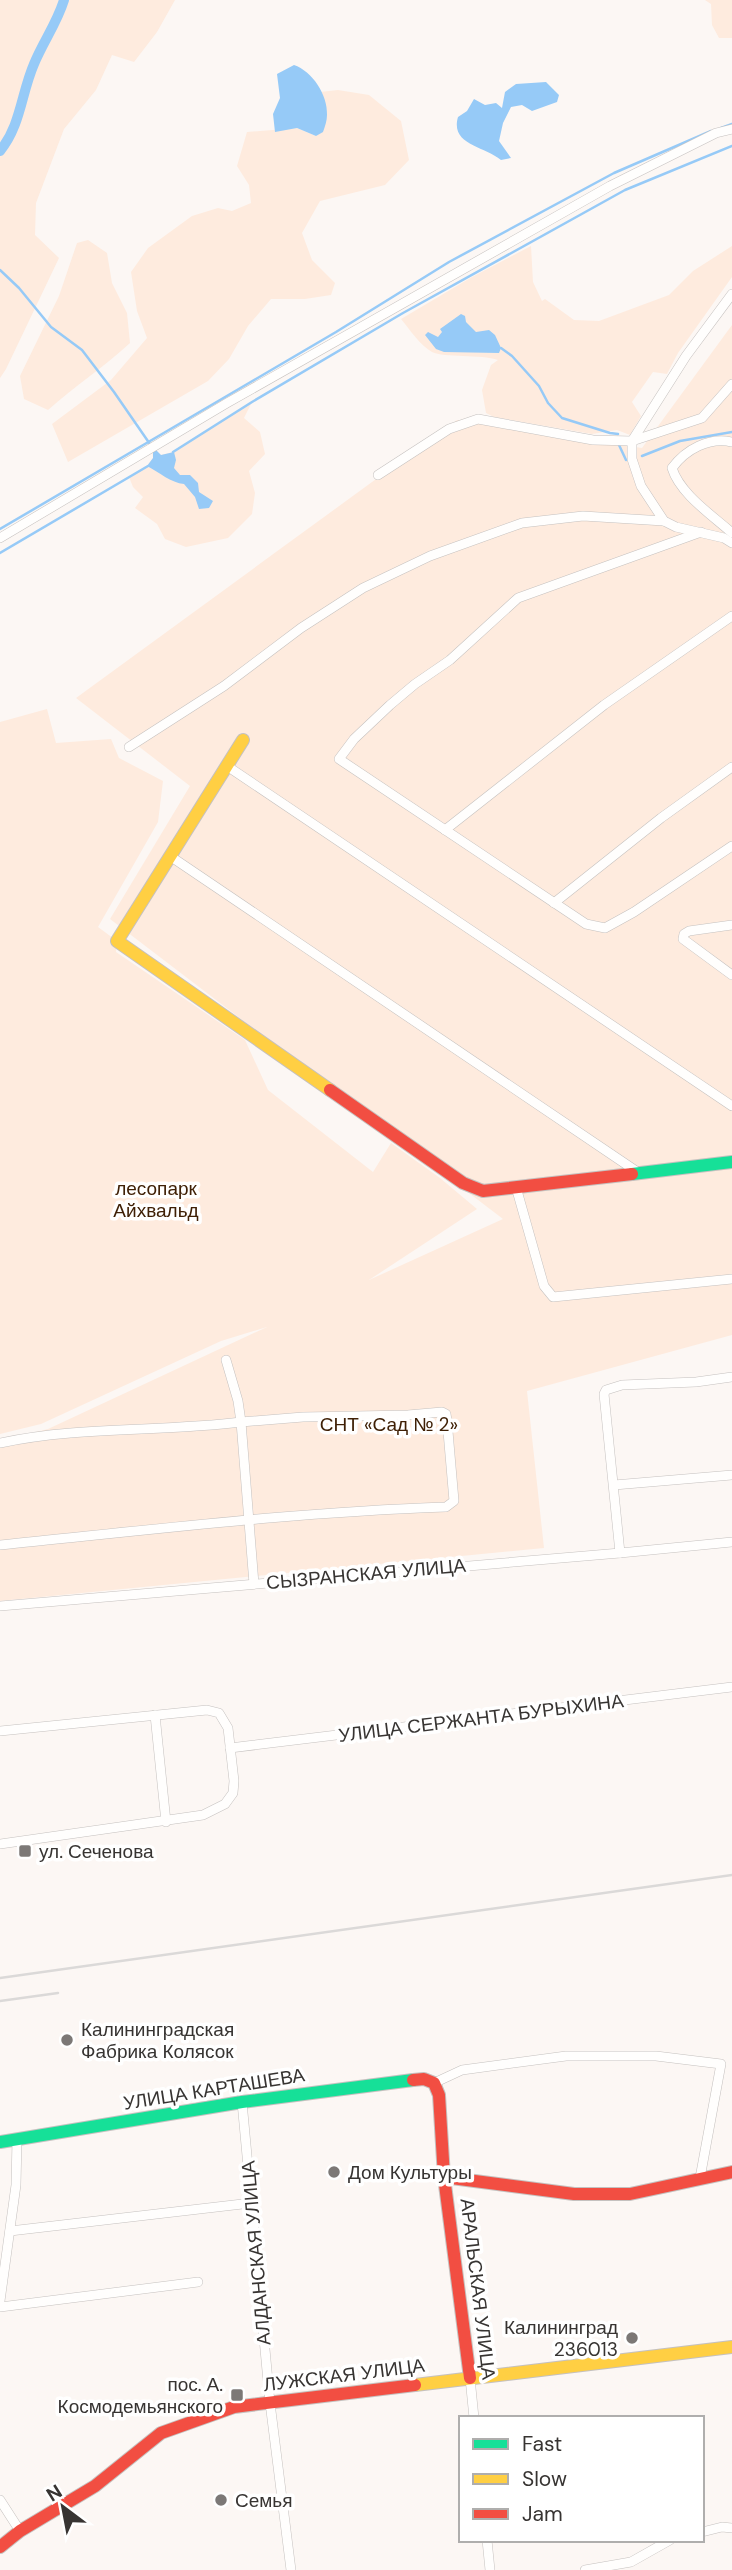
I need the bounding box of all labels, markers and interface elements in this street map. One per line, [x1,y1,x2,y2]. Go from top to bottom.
park label: лесопарк Айхвальд [113,1176,199,1223]
park label: СНТ «Сад № 2» [320,1412,458,1437]
street label: СЫЗРАНСКАЯ УЛИЦА [265,1553,467,1595]
street label: УЛИЦА СЕРЖАНТА БУРЫХИНА [337,1688,625,1748]
place label: ул. Сеченова [39,1839,154,1864]
marker: ул. Сеченова [17,1843,33,1859]
place label: Калининградская Фабрика Колясок [81,2017,234,2064]
marker: Калининградская Фабрика Колясок [59,2032,75,2048]
street label: УЛИЦА КАРТАШЕВА [121,2062,307,2116]
street label: АЛДАНСКАЯ УЛИЦА [235,2159,277,2346]
place label: Дом Культуры [348,2160,472,2185]
marker: Дом Культуры [326,2164,342,2180]
street label: АРАЛЬСКАЯ УЛИЦА [454,2197,502,2381]
place label: Калининград 236013 [504,2315,618,2362]
marker: Калининград 236013 [624,2330,640,2346]
street label: ЛУЖСКАЯ УЛИЦА [262,2353,426,2397]
place label: пос. А. Космодемьянского [58,2372,223,2419]
marker: пос. А. Космодемьянского [229,2387,245,2403]
legend [459,2416,704,2542]
text: Fast [522,2430,562,2458]
text: Slow [522,2465,567,2493]
north arrow [28,2472,98,2542]
text: N [42,2479,67,2507]
place label: Семья [235,2488,293,2513]
marker: Семья [213,2492,229,2508]
text: Jam [522,2500,563,2528]

